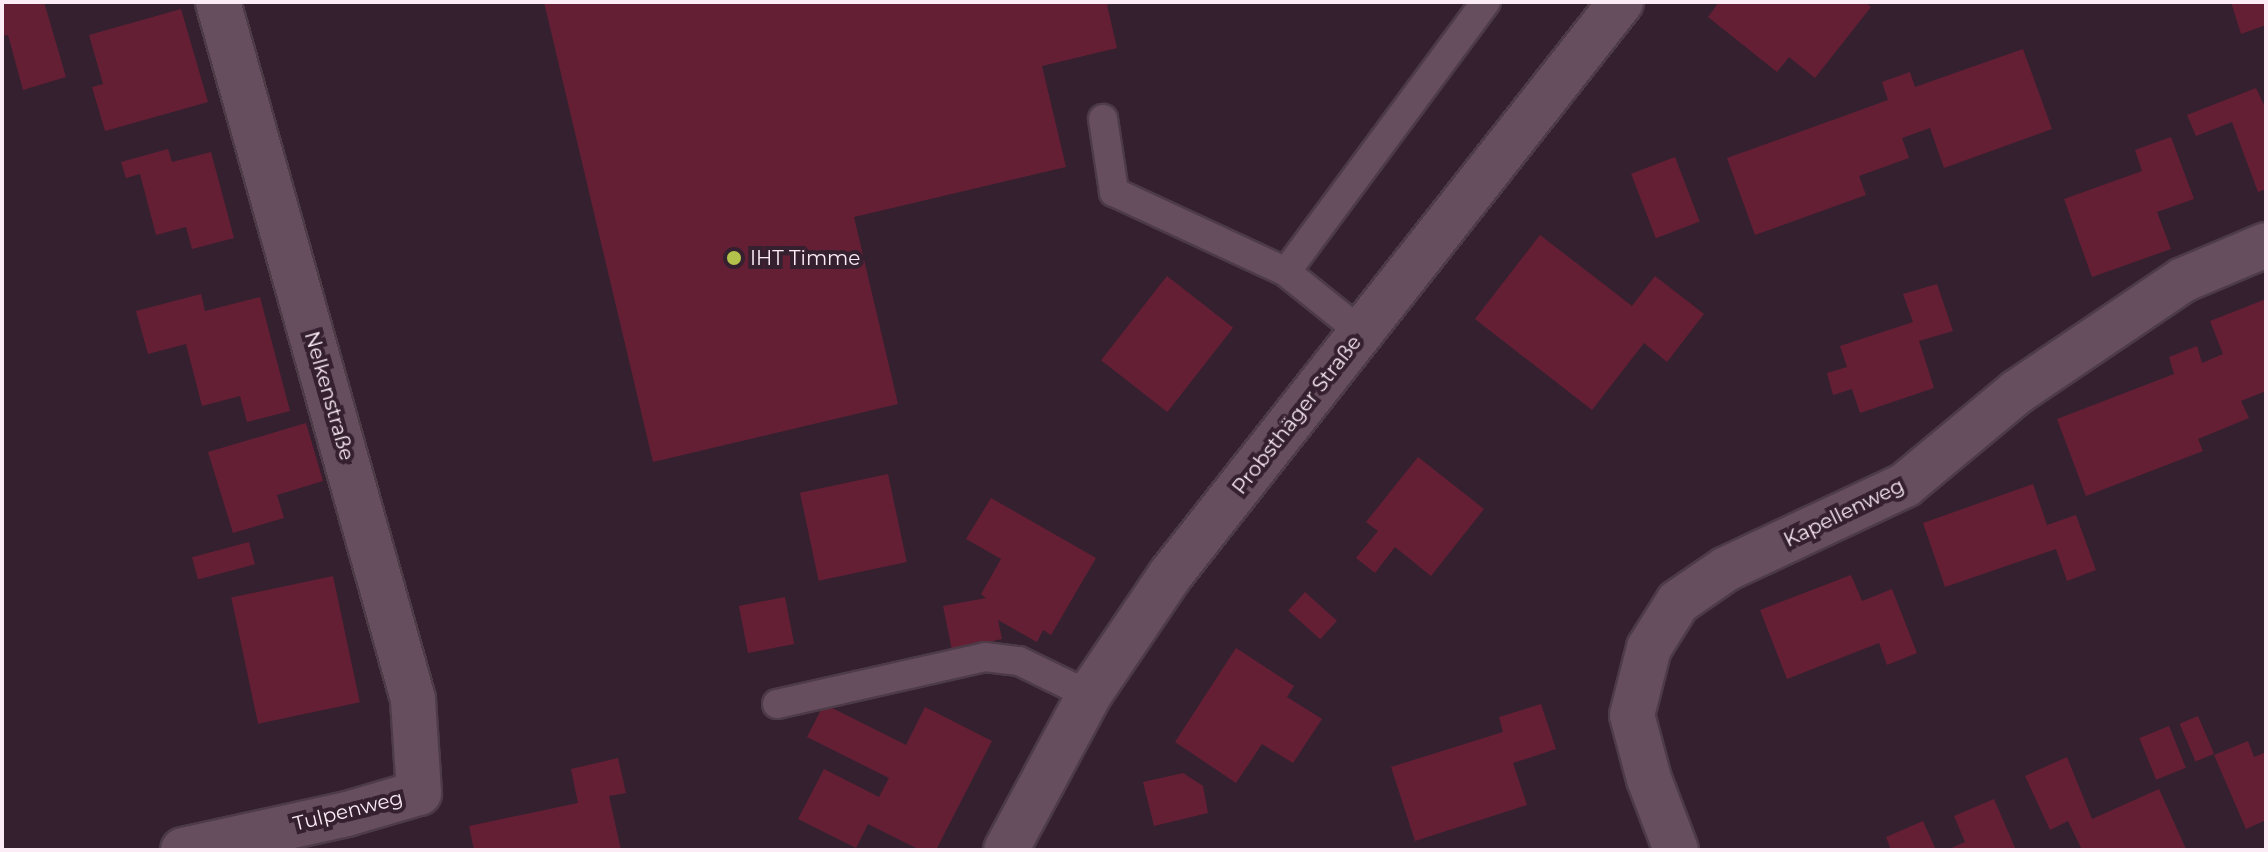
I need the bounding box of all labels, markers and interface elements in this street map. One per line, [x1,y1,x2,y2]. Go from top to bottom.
place label: IHT Timme [750,246,860,270]
marker: IHT Timme [725,249,743,267]
street label: Nelkenstraße [299,329,359,463]
street label: Probsthäger Straße [1228,331,1366,499]
street label: Kapellenweg [1780,474,1908,552]
street label: Tulpenweg [291,786,405,836]

